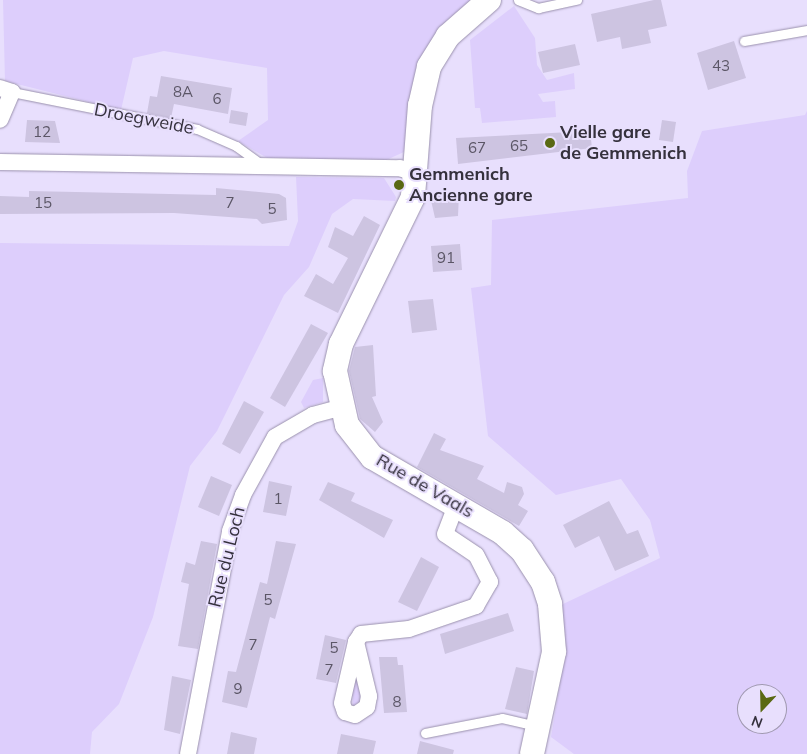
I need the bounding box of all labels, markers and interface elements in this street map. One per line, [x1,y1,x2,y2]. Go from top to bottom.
house number: 43 [712,57,730,75]
house number: 8A [173,83,193,101]
house number: 6 [213,90,221,108]
street label: Droegweide [92,99,196,139]
place label: Vielle gare de Gemmenich [560,122,687,164]
house number: 12 [33,123,51,141]
house number: 65 [510,137,528,155]
marker: Vielle gare de Gemmenich [544,137,556,149]
house number: 67 [468,139,486,157]
place label: Gemmenich Ancienne gare [409,164,533,206]
marker: Gemmenich Ancienne gare [393,179,405,191]
house number: 15 [34,194,52,212]
house number: 7 [226,194,234,212]
house number: 5 [268,200,276,218]
house number: 91 [437,249,455,267]
street label: Rue de Vaals [372,449,478,523]
house number: 1 [274,490,282,508]
street label: Rue du Loch [204,505,250,609]
house number: 5 [264,591,272,609]
house number: 7 [249,636,257,654]
house number: 5 [330,639,338,657]
house number: 7 [325,661,333,679]
house number: 9 [234,680,242,698]
north arrow [737,684,787,734]
house number: 8 [393,693,401,711]
text: N [749,712,765,732]

